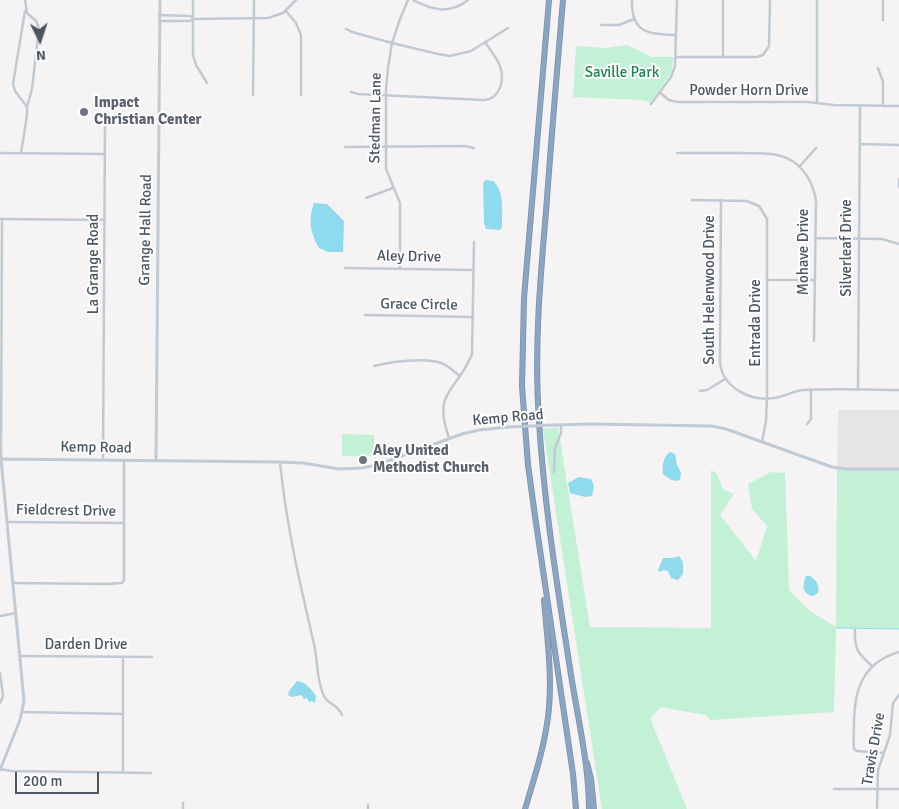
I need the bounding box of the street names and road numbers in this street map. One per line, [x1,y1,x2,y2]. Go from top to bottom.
street label: Stedman Lane [366,72,386,164]
street label: Powder Horn Drive [689,82,809,100]
street label: Grange Hall Road [136,174,156,286]
street label: Silverleaf Drive [838,199,856,297]
street label: Mohave Drive [795,209,813,295]
street label: La Grange Road [85,214,103,314]
street label: South Helenwood Drive [701,215,719,365]
street label: Aley Drive [377,247,441,267]
street label: Entrada Drive [747,279,765,367]
street label: Grace Circle [380,295,458,315]
street label: Kemp Road [472,406,544,430]
street label: Kemp Road [60,438,132,458]
street label: Fieldcrest Drive [16,501,116,521]
street label: Darden Drive [44,636,128,654]
street label: Travis Drive [859,711,889,787]

